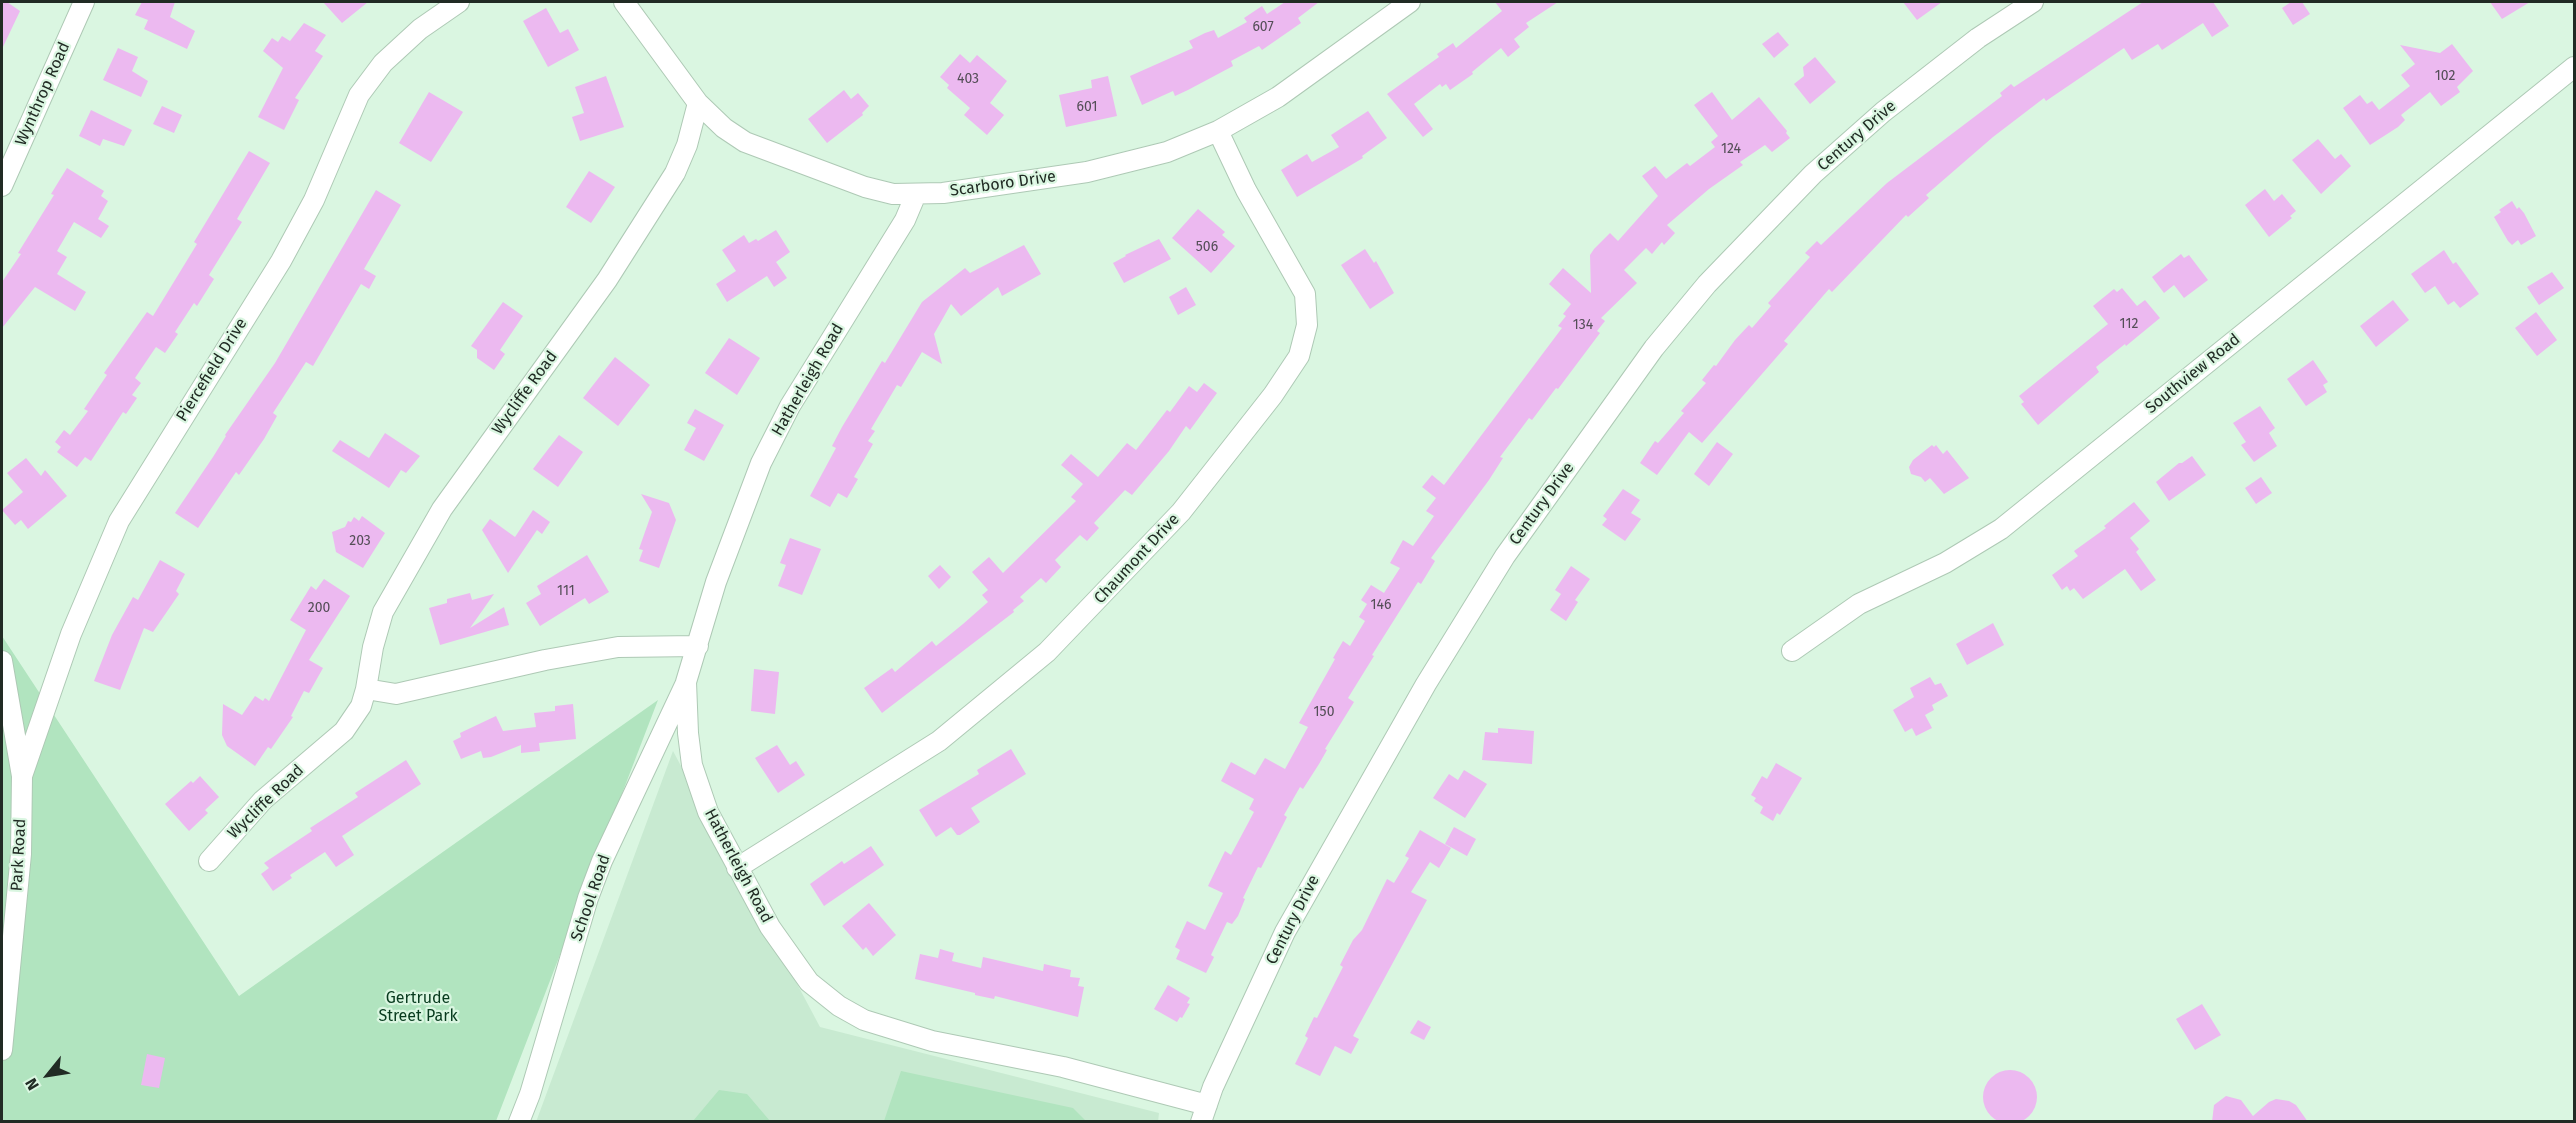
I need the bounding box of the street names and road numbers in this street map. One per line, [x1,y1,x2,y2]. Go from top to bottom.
street label: Wynthrop Road [12,39,74,149]
street label: Century Drive [1814,97,1900,175]
street label: Scarboro Drive [949,167,1057,201]
street label: Piercefield Drive [173,315,251,425]
street label: Hatherleigh Road [768,321,848,439]
street label: Southview Road [2142,330,2244,418]
street label: Wycliffe Road [488,348,562,438]
street label: Century Drive [1506,459,1578,549]
street label: Chaumont Drive [1090,510,1184,608]
street label: Wycliffe Road [224,761,308,843]
street label: Hatherleigh Road [700,806,776,926]
street label: Park Road [8,818,30,892]
street label: School Road [567,852,615,944]
street label: Century Drive [1262,872,1324,968]

